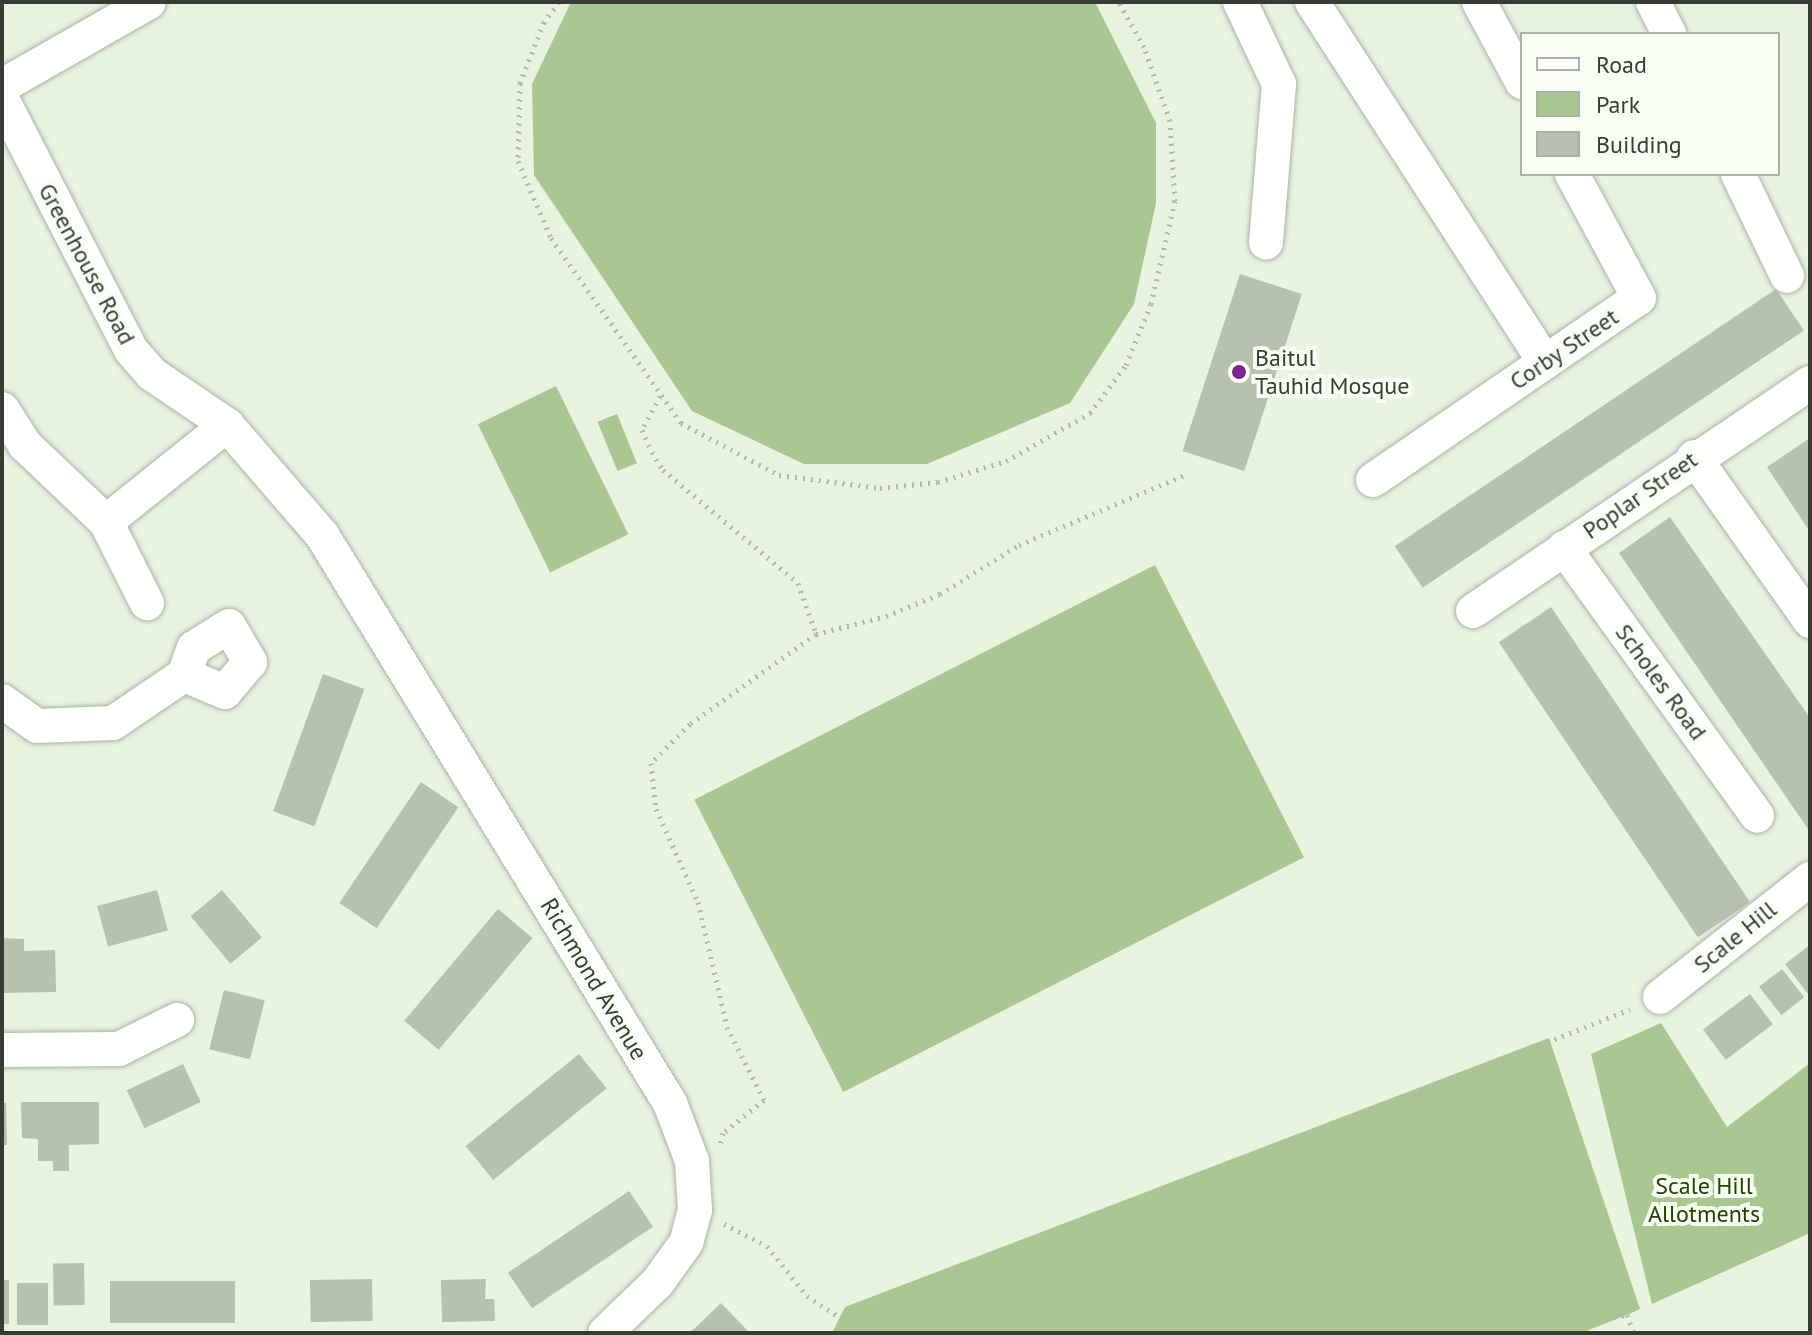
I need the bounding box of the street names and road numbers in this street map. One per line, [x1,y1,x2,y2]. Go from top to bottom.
street label: Greenhouse Road [32,178,142,350]
street label: Corby Street [1504,302,1624,396]
street label: Poplar Street [1577,445,1703,545]
street label: Scholes Road [1609,618,1713,746]
street label: Richmond Avenue [534,893,654,1065]
street label: Scale Hill [1688,895,1782,979]

